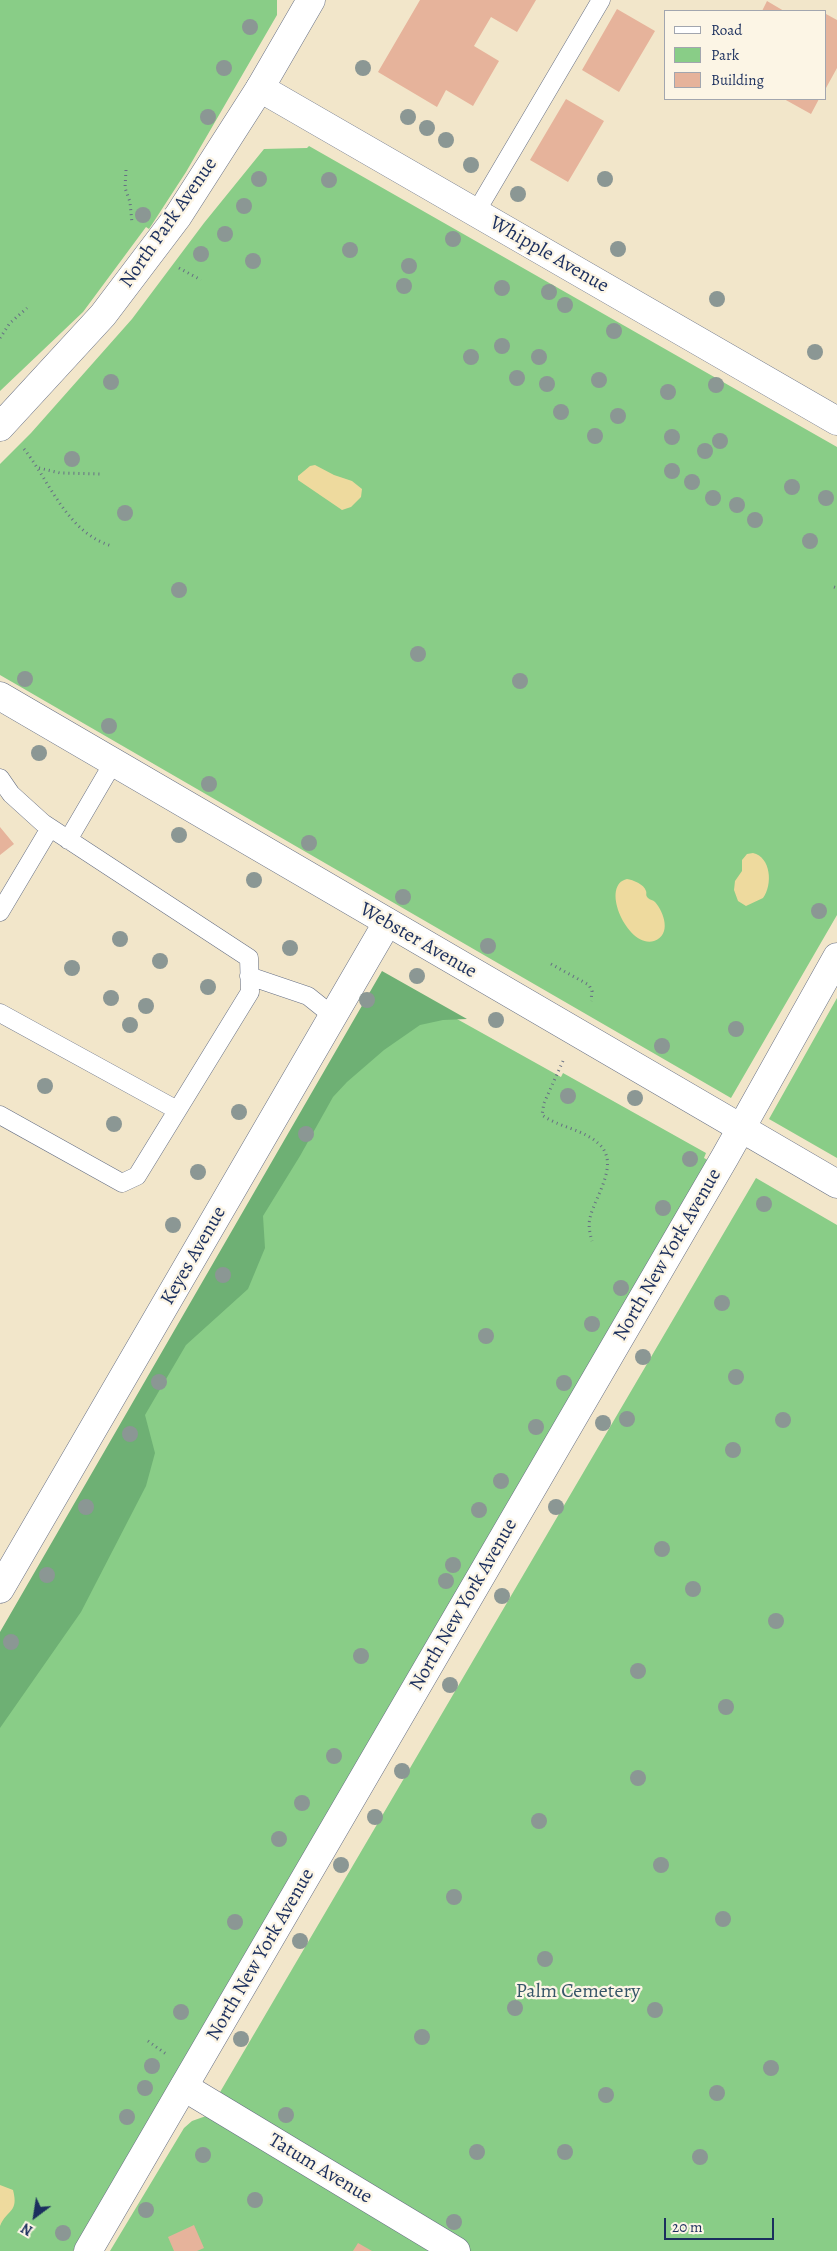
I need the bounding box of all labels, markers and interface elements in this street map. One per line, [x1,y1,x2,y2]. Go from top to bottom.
legend [664,10,827,100]
text: Road [711,20,742,40]
text: Park [711,45,739,65]
text: Building [711,70,764,90]
street label: North Park Avenue [115,153,223,293]
street label: Whipple Avenue [485,211,613,299]
street label: Webster Avenue [355,898,481,984]
street label: North New York Avenue [609,1165,727,1345]
street label: Keyes Avenue [156,1202,232,1310]
street label: North New York Avenue [405,1515,523,1695]
street label: North New York Avenue [202,1865,320,2045]
park label: Palm Cemetery [516,1980,640,2004]
street label: Tatum Avenue [264,2129,376,2209]
north arrow [10,2191,60,2241]
scale bar [667,2208,777,2240]
text: 20 m [672,2217,703,2237]
text: N [18,2219,36,2240]

